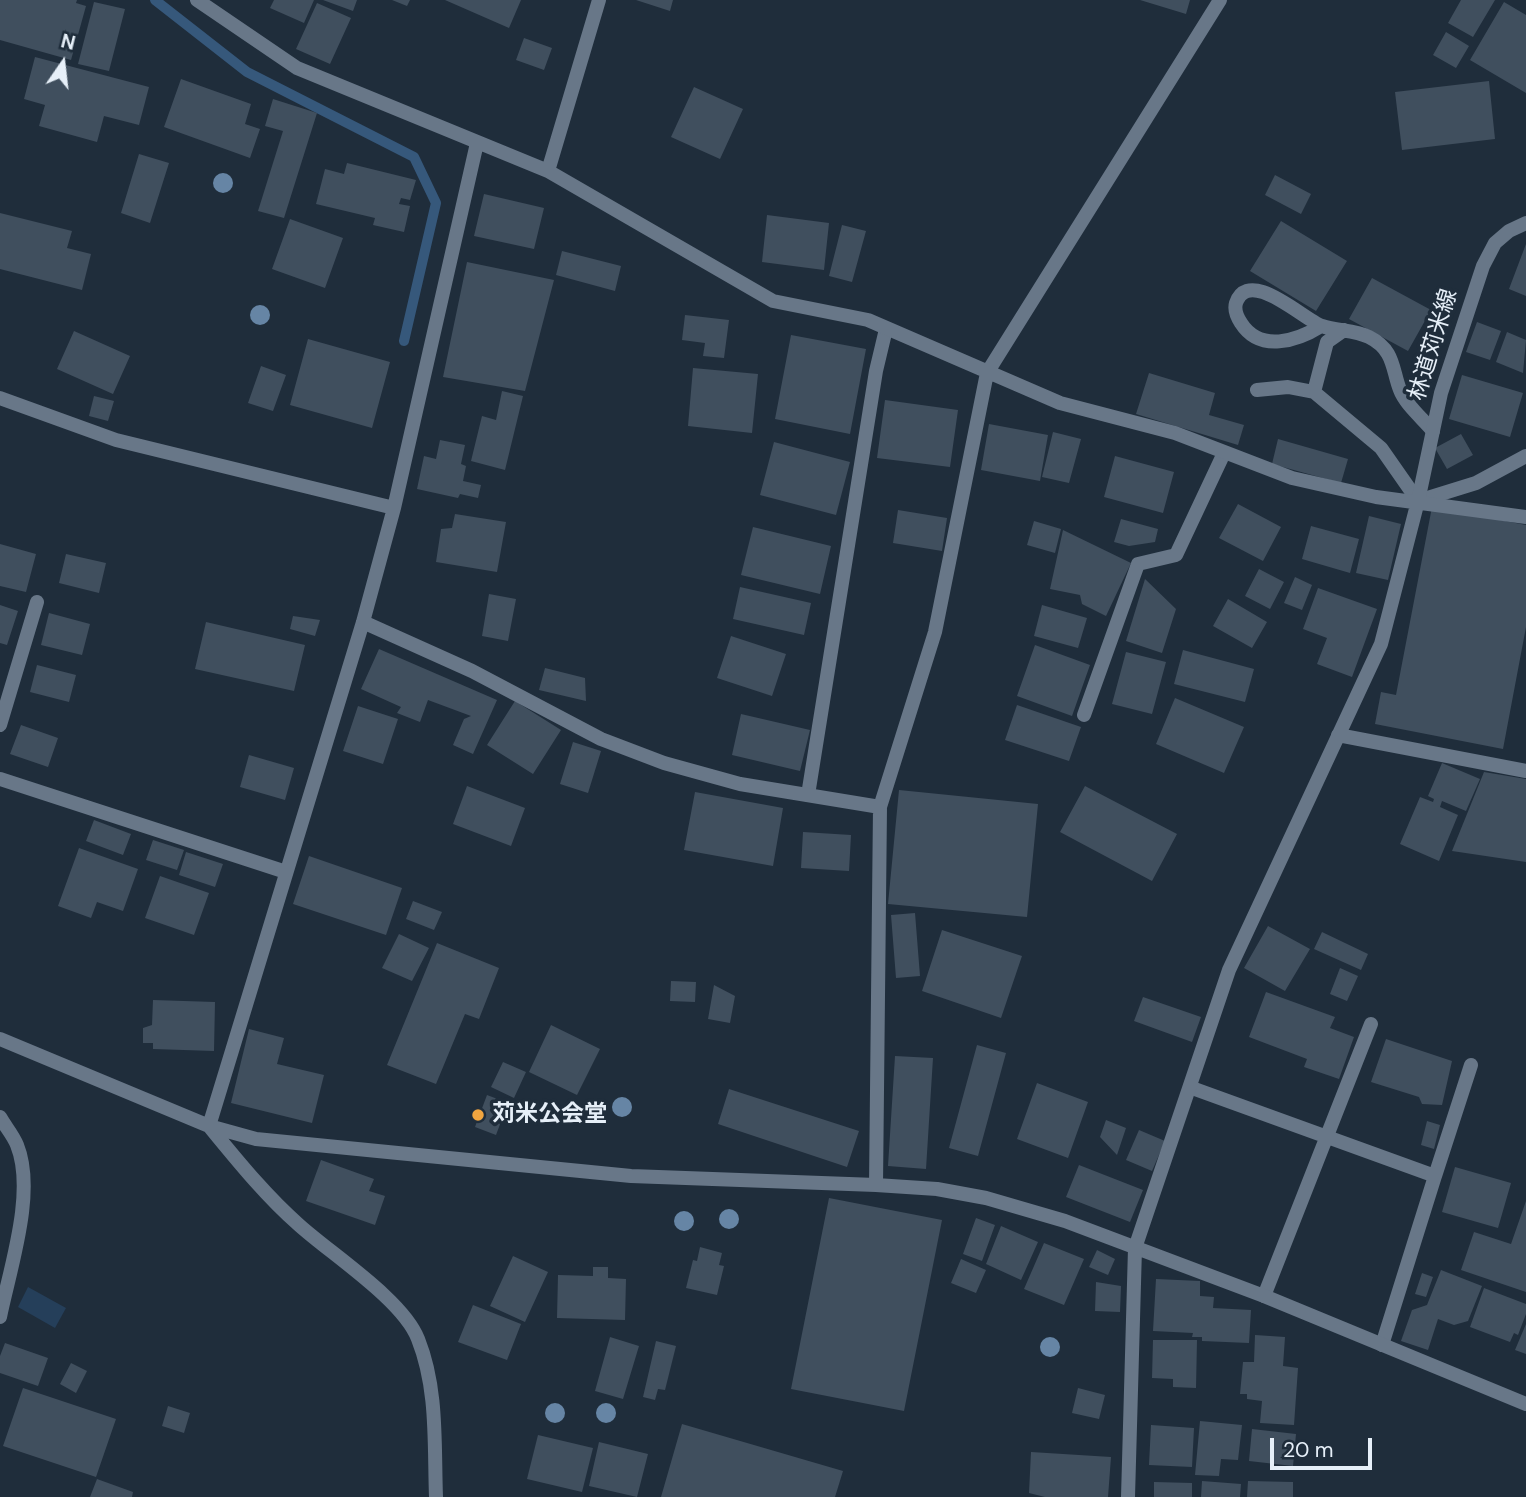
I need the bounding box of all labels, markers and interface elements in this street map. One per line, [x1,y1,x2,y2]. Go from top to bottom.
north arrow [28,28,98,98]
text: N [58,28,78,56]
street label: 林道苅米線 [1404,286,1464,404]
place label: 苅米公会堂 [492,1101,607,1129]
marker: 苅米公会堂 [470,1107,486,1123]
scale bar [1274,1424,1376,1468]
text: 20 m [1283,1436,1334,1464]

